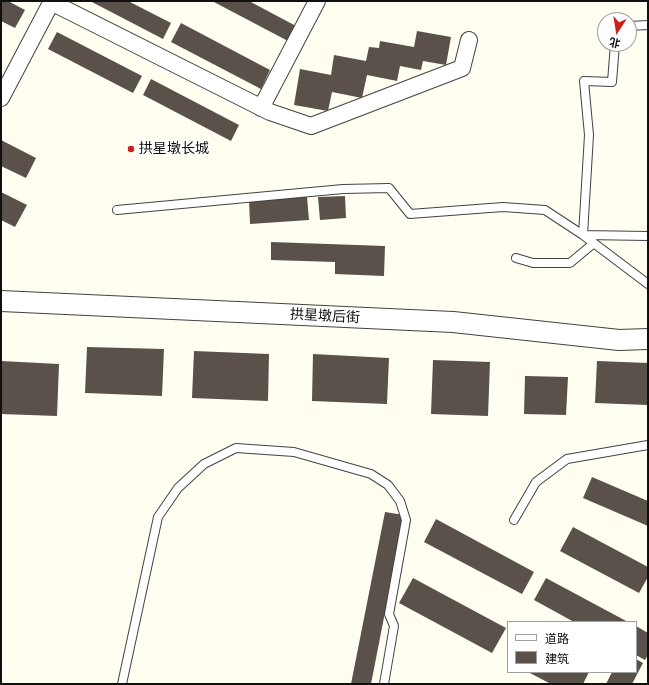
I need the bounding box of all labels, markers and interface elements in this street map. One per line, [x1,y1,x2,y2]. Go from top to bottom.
north arrow [597,12,637,52]
text: 北 [608,36,621,50]
place label: 拱星墩长城 [139,141,209,157]
marker: 拱星墩长城 [126,144,136,154]
street label: 拱星墩后街 [290,306,360,326]
legend [507,621,637,673]
text: 道路 [545,632,569,646]
text: 建筑 [545,652,569,666]

